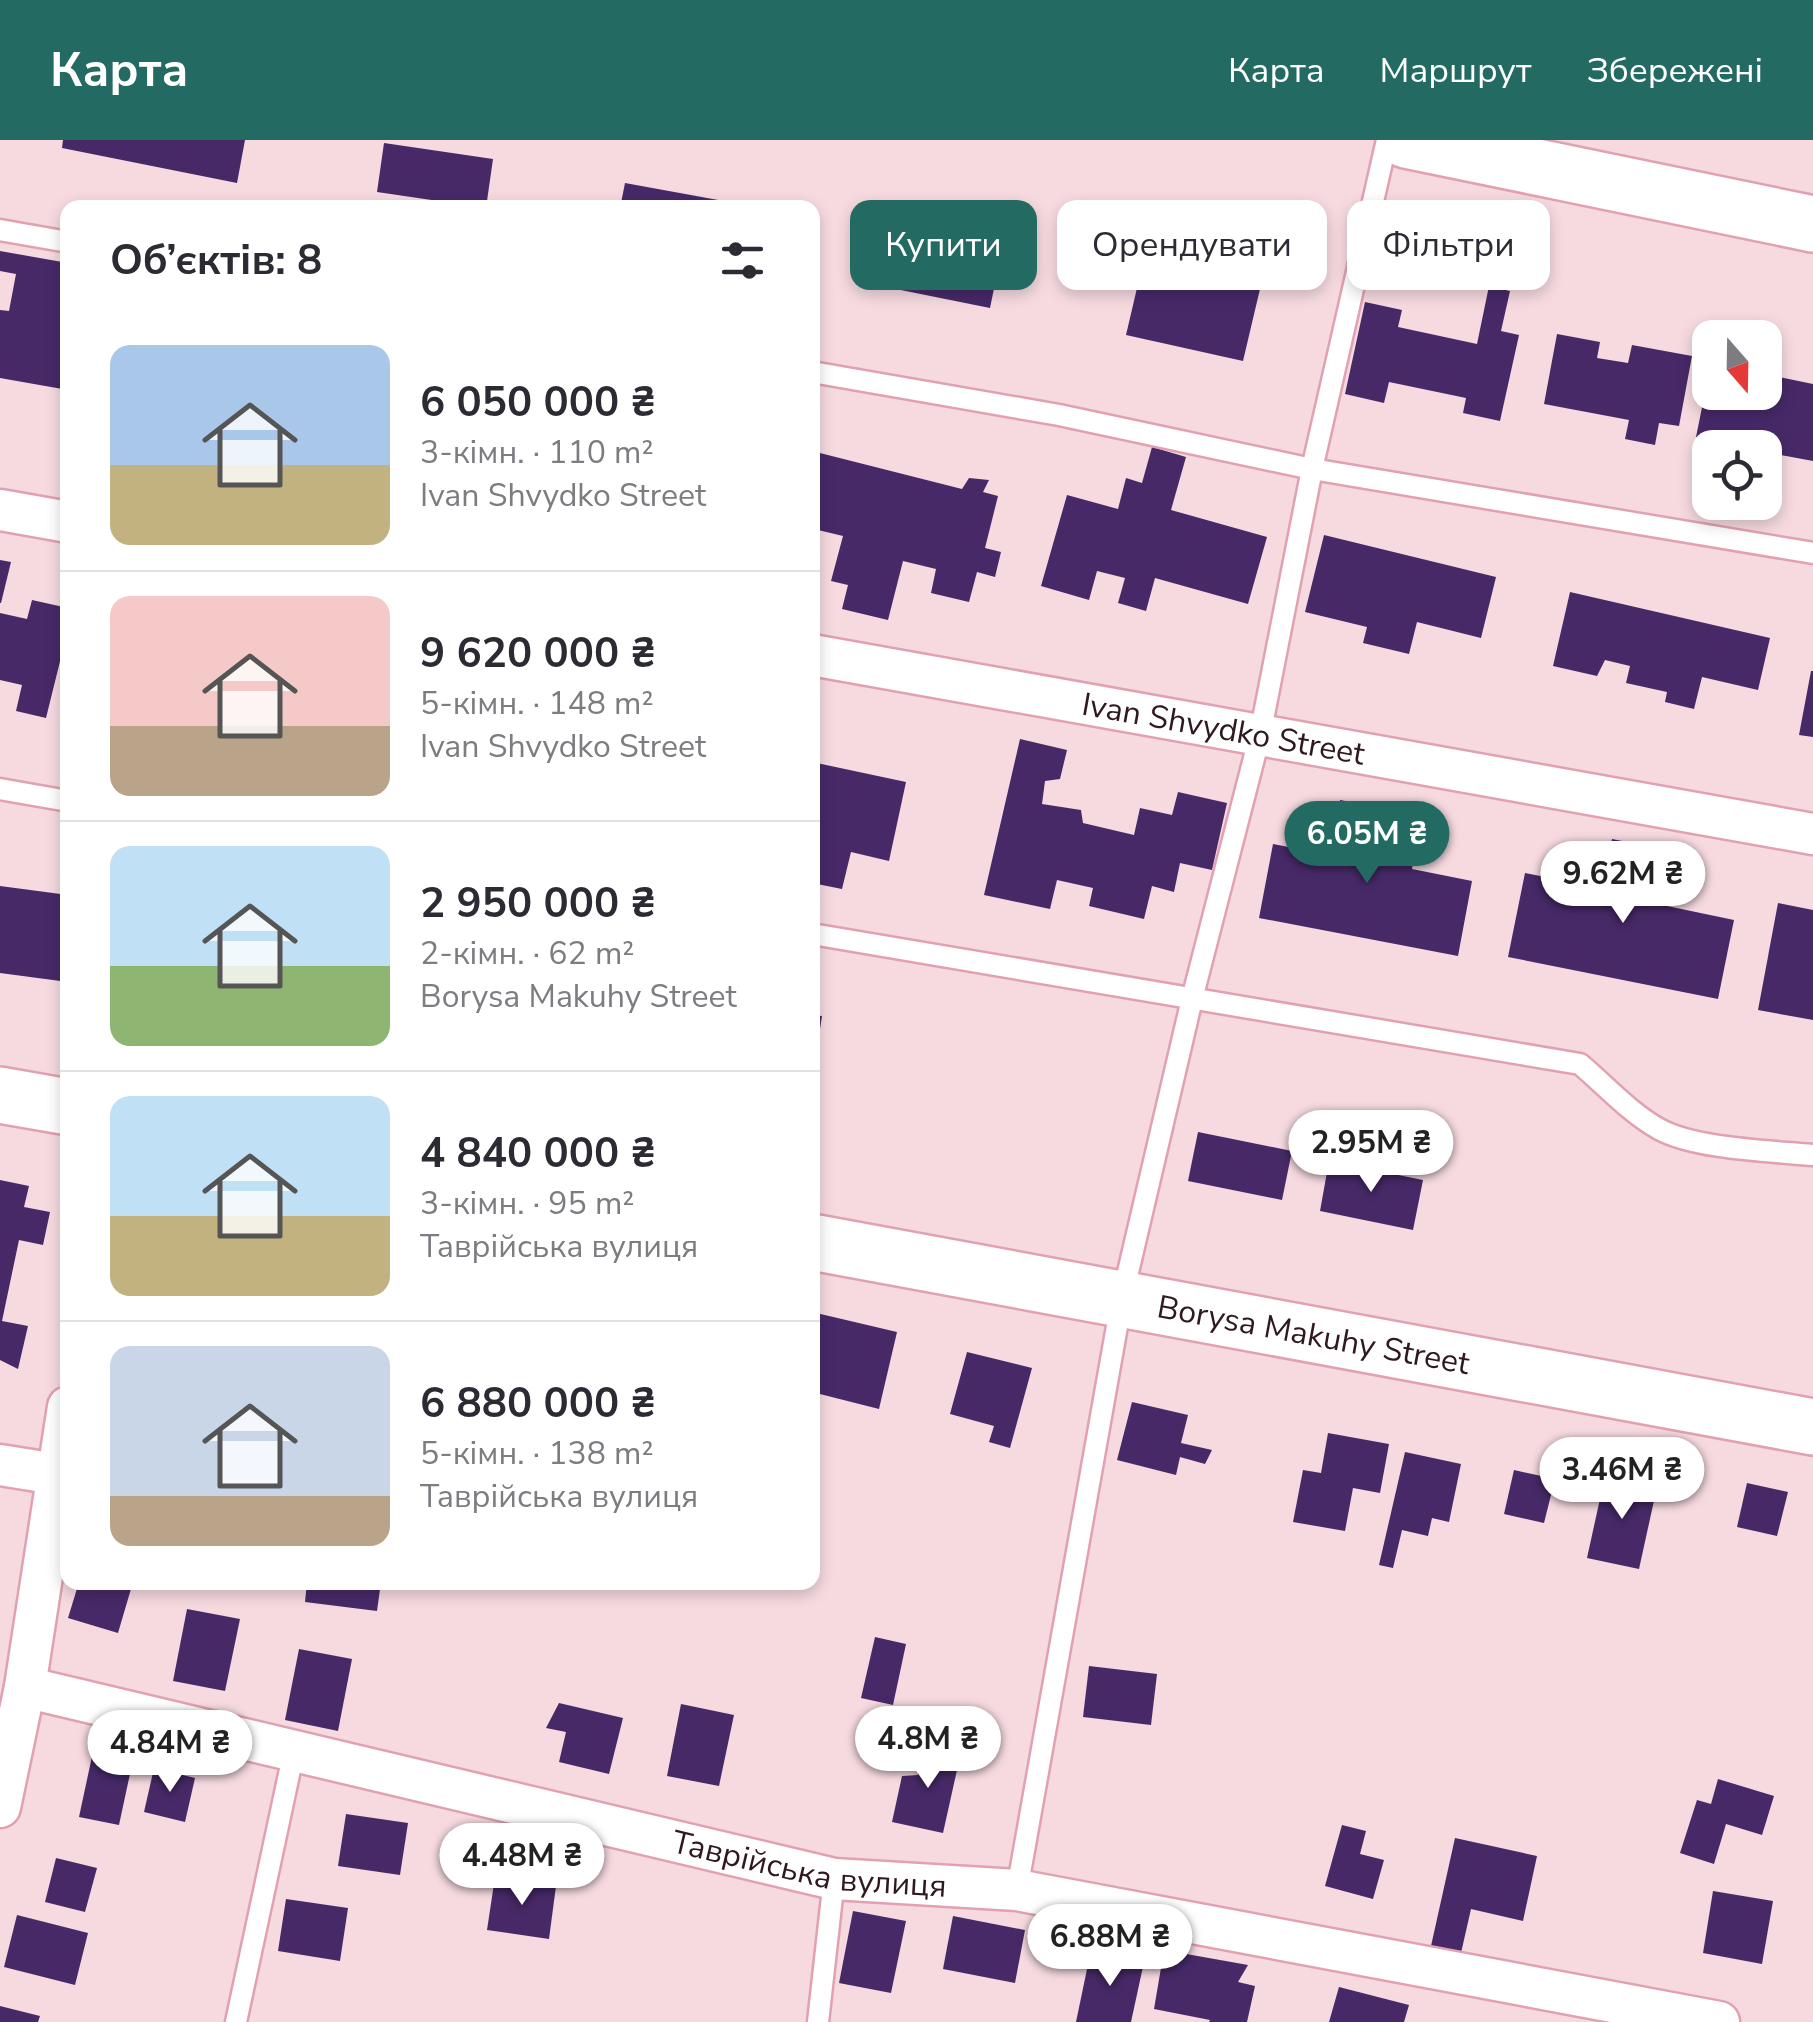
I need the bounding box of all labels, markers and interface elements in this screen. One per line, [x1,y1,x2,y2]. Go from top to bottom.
text: Карта [50,37,188,103]
text: Карта [1228,47,1325,94]
text: Маршрут [1380,47,1532,94]
text: Збережені [1587,47,1763,94]
chip: Купити [850,200,1037,290]
chip: Орендувати [1057,200,1327,290]
chip: Фільтри [1347,200,1550,290]
text: Об’єктів: 8 [110,232,322,289]
icon: filters [715,233,770,288]
north arrow [1692,320,1782,410]
map controls [1692,320,1782,520]
text: 6 050 000 ₴ [420,374,656,431]
icon: home [190,385,310,505]
button: locate [1692,430,1782,520]
text: 3-кімн. · 110 m² [420,431,654,474]
text: Ivan Shvydko Street [420,474,706,517]
text: 9 620 000 ₴ [420,625,656,682]
icon: home [190,636,310,756]
text: 5-кімн. · 148 m² [420,682,654,725]
street label: Ivan Shvydko Street [1079,683,1369,776]
text: Ivan Shvydko Street [420,725,706,768]
pin: 6.05M ₴ [1275,801,1459,886]
text: 6.05M ₴ [1306,812,1428,855]
pin: 9.62M ₴ [1531,841,1715,926]
text: 9.62M ₴ [1562,852,1684,895]
text: 2 950 000 ₴ [420,875,656,932]
icon: home [190,886,310,1006]
text: 2-кімн. · 62 m² [420,932,634,975]
text: Borysa Makuhy Street [420,975,737,1018]
pin: 2.95M ₴ [1279,1110,1463,1195]
text: 2.95M ₴ [1310,1121,1432,1164]
text: 4 840 000 ₴ [420,1125,656,1182]
icon: home [190,1136,310,1256]
text: 3-кімн. · 95 m² [420,1182,634,1225]
text: Таврійська вулиця [420,1225,698,1268]
street label: Borysa Makuhy Street [1154,1285,1474,1385]
text: 6 880 000 ₴ [420,1375,656,1432]
icon: home [190,1386,310,1506]
text: 5-кімн. · 138 m² [420,1432,654,1475]
pin: 3.46M ₴ [1530,1437,1714,1522]
text: 3.46M ₴ [1561,1448,1683,1491]
text: Таврійська вулиця [420,1475,698,1518]
pin: 4.8M ₴ [847,1706,1009,1791]
pin: 4.84M ₴ [78,1710,262,1795]
text: 4.8M ₴ [877,1717,979,1760]
text: 4.84M ₴ [109,1721,231,1764]
street label: Таврійська вулиця [668,1820,948,1908]
pin: 4.48M ₴ [430,1823,614,1908]
text: 4.48M ₴ [461,1834,583,1877]
pin: 6.88M ₴ [1018,1904,1202,1989]
text: 6.88M ₴ [1049,1915,1171,1958]

